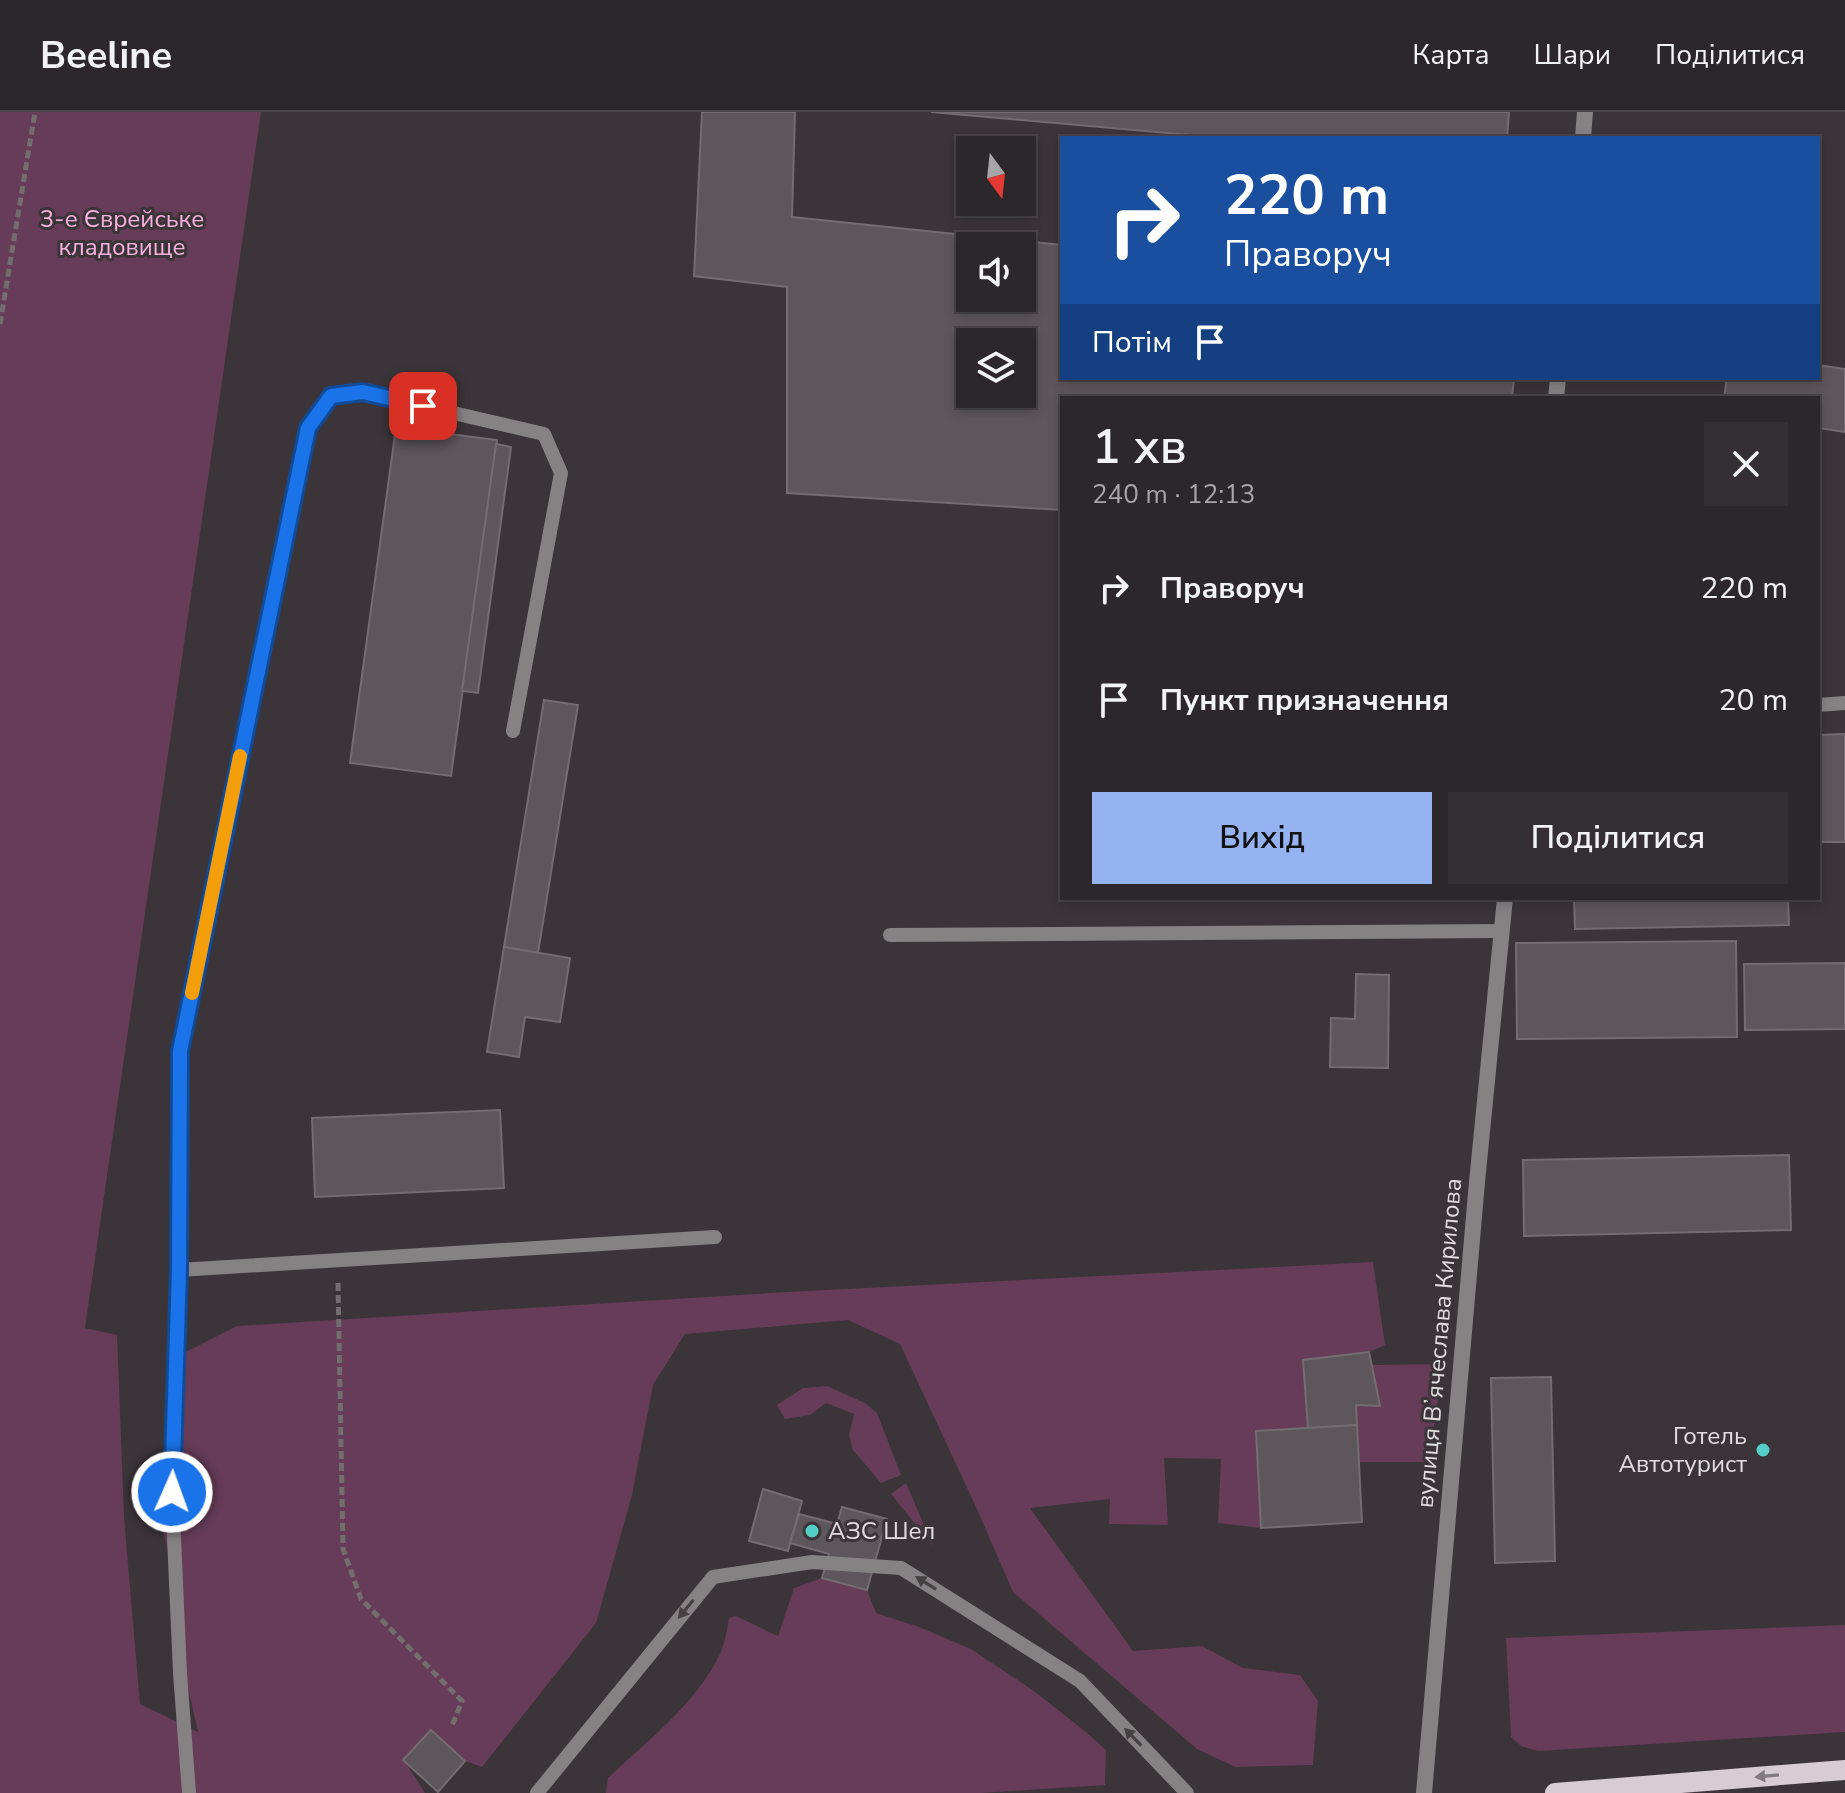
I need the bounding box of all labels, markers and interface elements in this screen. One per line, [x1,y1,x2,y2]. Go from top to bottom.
text: Beeline [40,30,172,81]
text: Карта [1412,36,1490,74]
text: Шари [1534,36,1611,74]
text: Поділитися [1655,36,1805,74]
north arrow [956,136,1036,216]
map controls [956,136,1036,408]
text: 220 m [1224,157,1389,234]
icon: right [1092,168,1196,272]
park label: 3-е Єврейське кладовище [40,203,204,263]
text: Праворуч [1224,230,1392,279]
button: sound [956,232,1036,312]
icon: arrive [1188,320,1232,364]
text: Потім [1092,322,1172,363]
button: layers [956,328,1036,408]
pin [389,372,457,440]
icon: arrive [401,384,445,428]
text: 1 хв [1092,414,1186,480]
button: close [1704,422,1788,506]
text: 240 m · 12:13 [1092,477,1255,512]
icon: right [1092,566,1136,610]
text: Праворуч [1160,568,1305,609]
text: 220 m [1701,568,1788,609]
icon: arrive [1092,678,1136,722]
text: Пункт призначення [1160,680,1449,721]
text: 20 m [1719,680,1788,721]
button: Вихід [1092,792,1432,884]
button: Поділитися [1448,792,1788,884]
street label: вулиця Вʼячеслава Кирилова [1409,1177,1469,1509]
place label: Готель Автотурист [1618,1420,1747,1480]
marker: Готель Автотурист [1754,1441,1772,1459]
position arrow [130,1450,214,1534]
place label: АЗС Шел [828,1515,935,1547]
marker: АЗС Шел [803,1522,821,1540]
one-way arrow [915,1576,936,1591]
one-way arrow [679,1599,695,1619]
one-way arrow [1125,1728,1143,1747]
one-way arrow [1754,1770,1779,1783]

